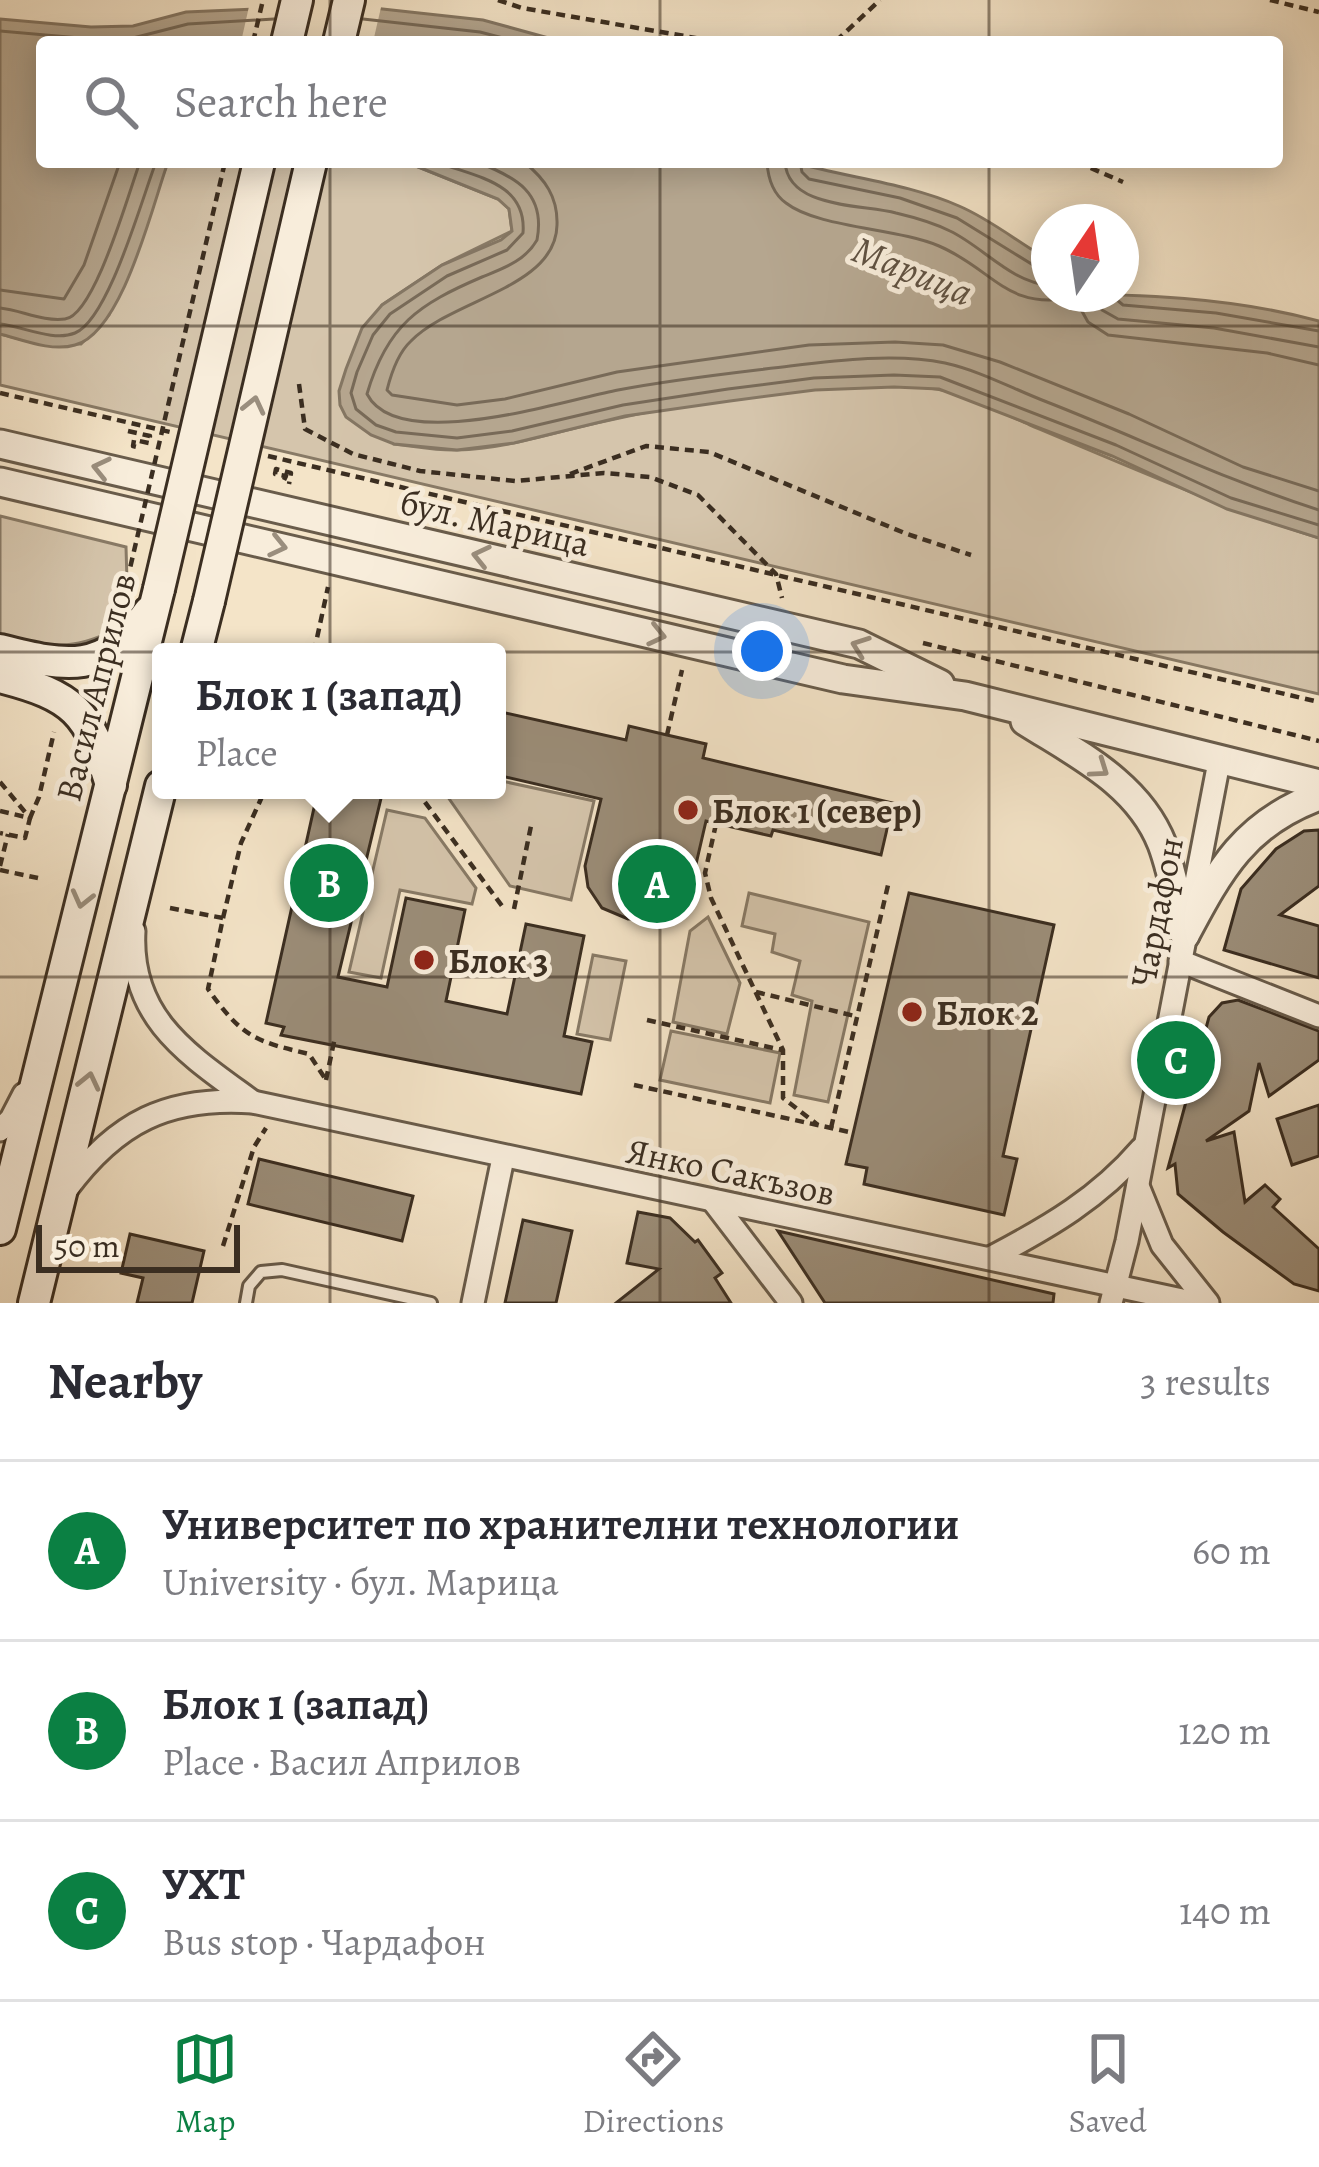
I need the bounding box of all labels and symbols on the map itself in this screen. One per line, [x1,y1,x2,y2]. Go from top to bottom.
north arrow [1031,204,1139,312]
water label: Марица [845,222,981,319]
one-way arrow [241,395,266,416]
one-way arrow [91,456,111,481]
street label: бул. Марица [395,477,595,568]
one-way arrow [267,533,287,558]
one-way arrow [471,545,491,570]
street label: Васил Априлов [43,568,148,806]
one-way arrow [647,621,667,646]
your location [732,621,792,681]
one-way arrow [850,636,871,661]
one-way arrow [1086,755,1108,777]
place label: Блок 1 (север) [712,786,922,835]
marker: Блок 1 (север) [675,797,701,823]
street label: Чардафон [1118,833,1195,991]
pin: B [290,838,368,928]
pin: A [618,839,696,929]
one-way arrow [71,888,96,908]
place label: Блок 3 [448,936,548,985]
marker: Блок 3 [411,947,437,973]
place label: Блок 2 [936,988,1038,1037]
marker: Блок 2 [899,999,925,1025]
pin: C [1137,1015,1215,1105]
one-way arrow [75,1071,100,1092]
street label: Янко Сакъзов [622,1125,840,1218]
scale bar [36,1219,240,1272]

